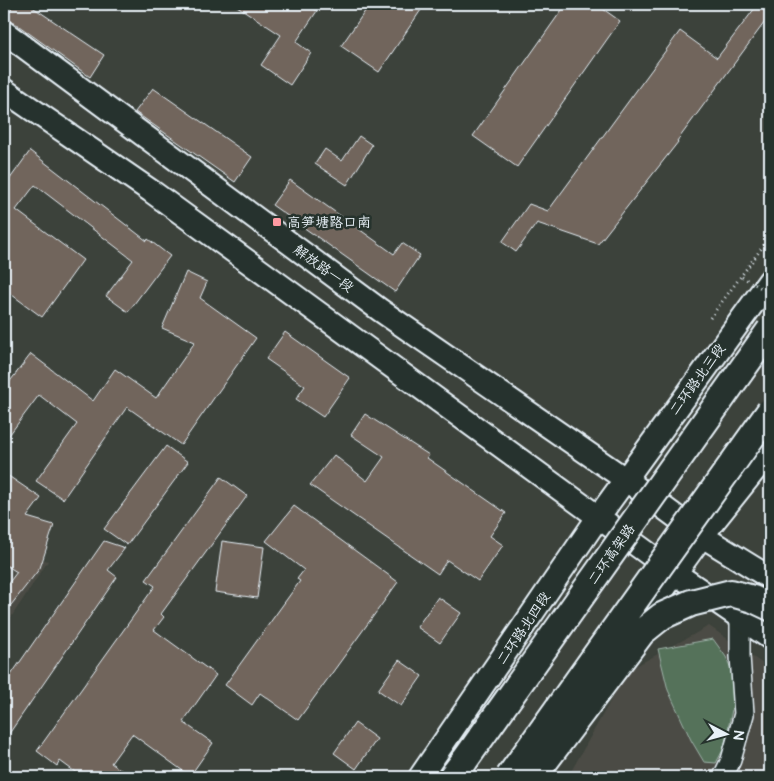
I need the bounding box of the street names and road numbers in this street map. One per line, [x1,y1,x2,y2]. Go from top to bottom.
street label: 解放路一段 [289,240,358,297]
street label: 二环路北三段 [665,340,731,419]
street label: 二环高架路 [584,520,640,589]
street label: 二环路北四段 [492,588,556,669]

